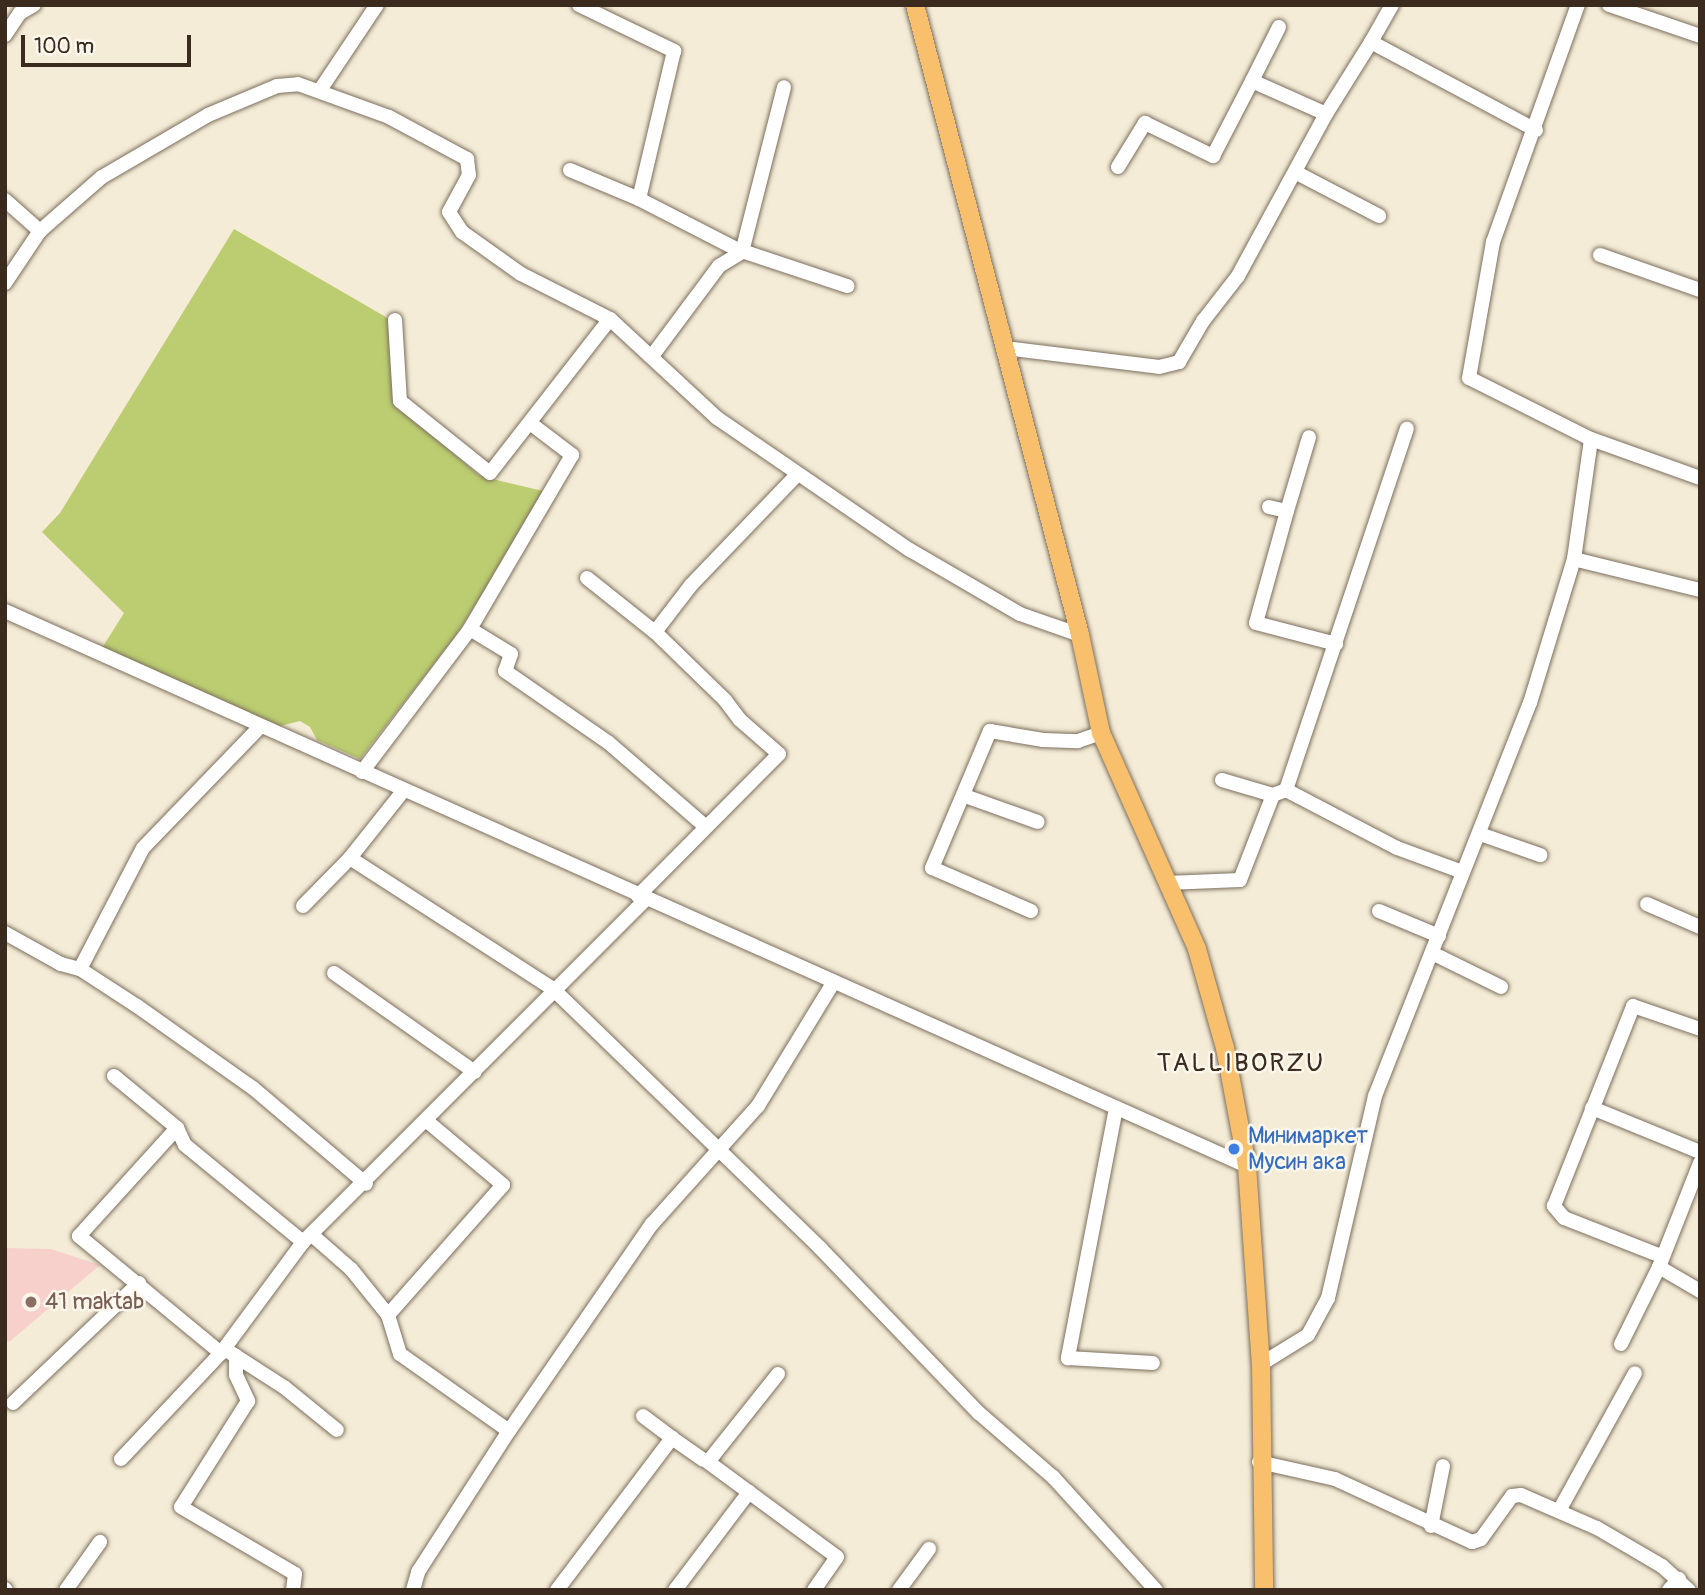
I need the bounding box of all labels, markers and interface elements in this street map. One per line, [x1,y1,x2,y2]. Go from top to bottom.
scale bar [24,21,194,65]
text: 100 m [34,33,94,60]
district label: TALLIBORZU [1158,1048,1324,1080]
place label: Минимаркет Мусин ака [1248,1122,1368,1176]
marker: Минимаркет Мусин ака [1226,1141,1242,1157]
place label: 41 maktab [45,1288,144,1316]
marker: 41 maktab [23,1294,39,1310]

